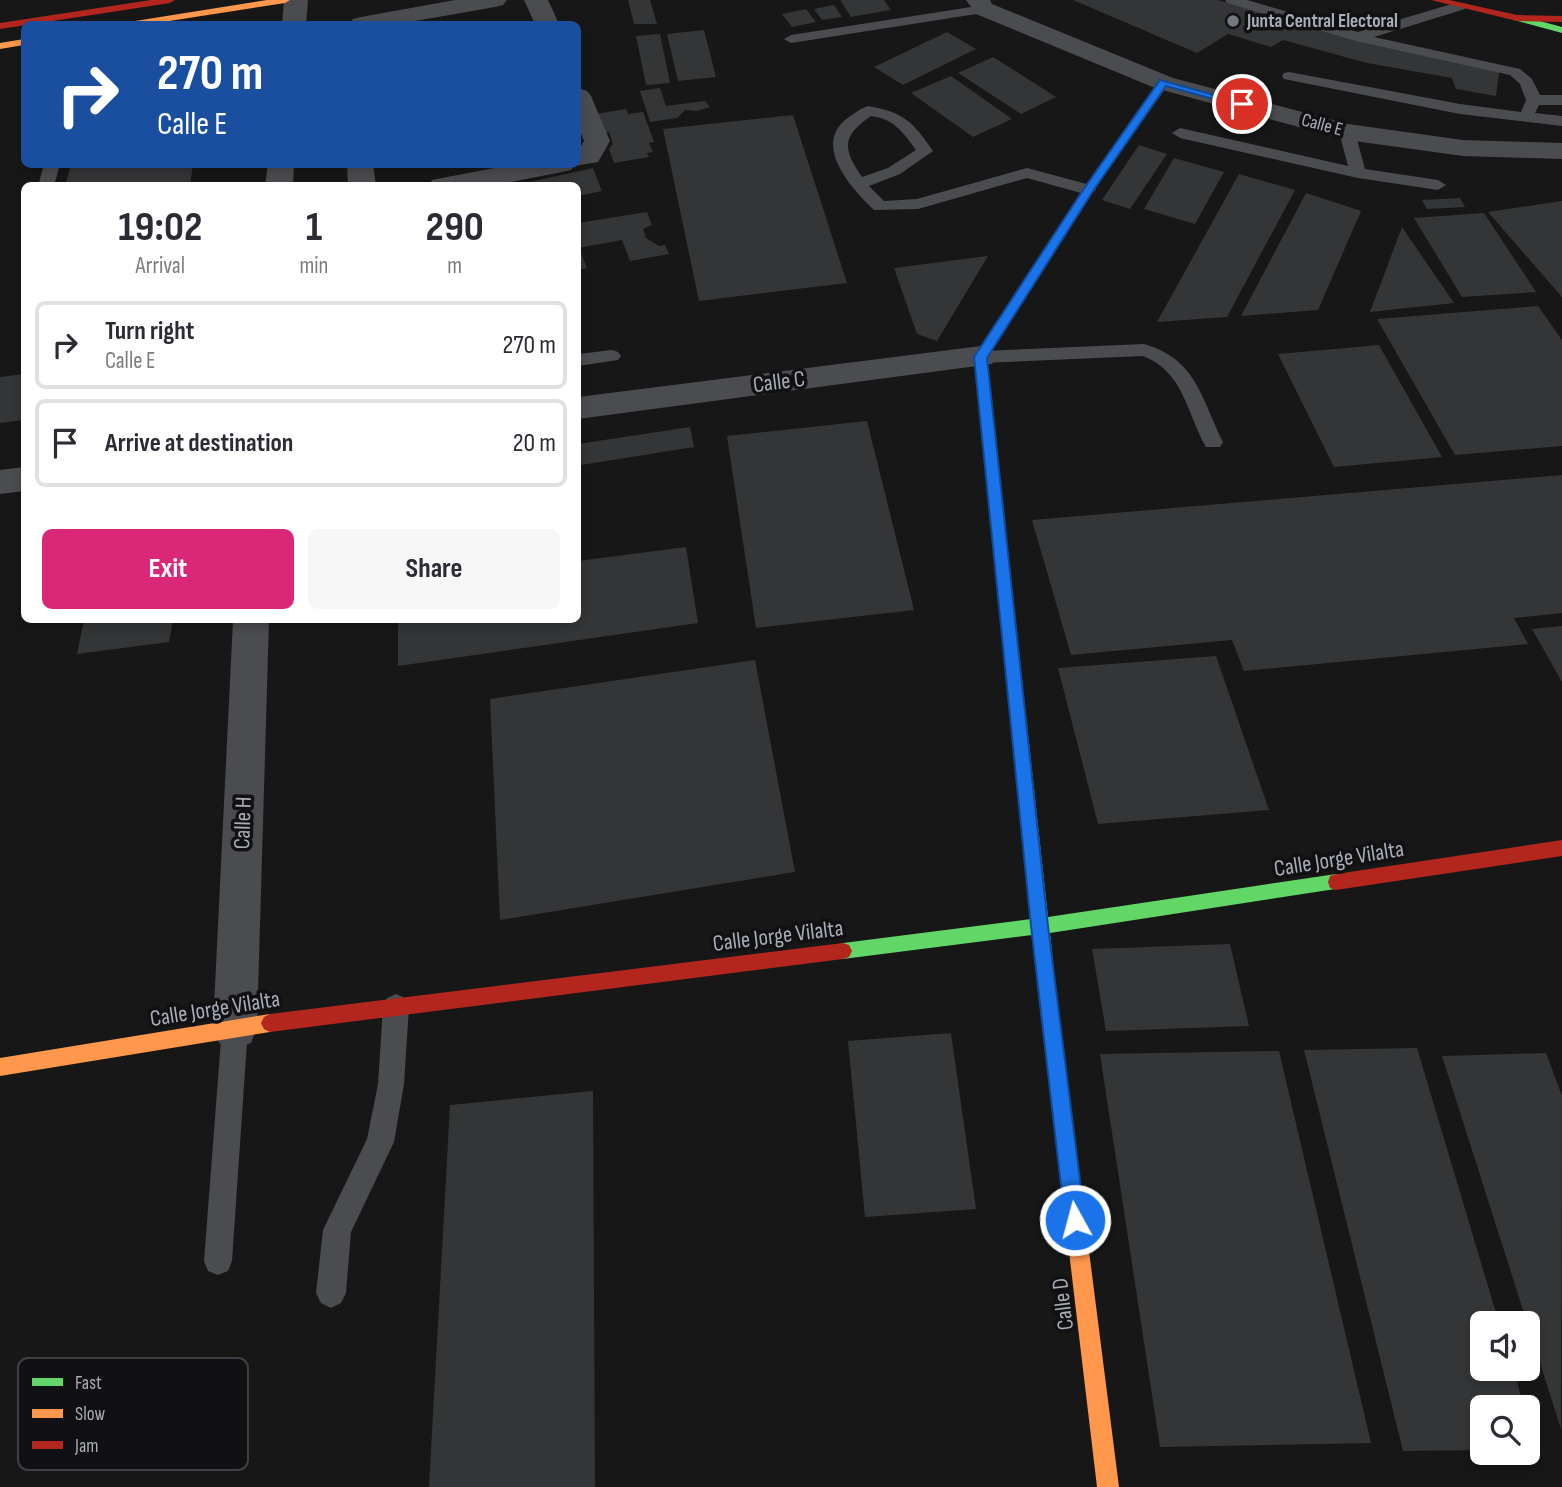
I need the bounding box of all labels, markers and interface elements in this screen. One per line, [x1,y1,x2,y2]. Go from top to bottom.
place label: Junta Central Electoral [1246,10,1398,33]
marker: Junta Central Electoral [1225,13,1241,29]
text: 270 m [157,45,263,104]
icon: right [42,49,133,140]
pin [1212,74,1272,134]
icon: arrive [1223,85,1261,123]
text: Calle E [157,105,227,144]
street label: Calle E [1299,108,1345,142]
text: 19:02 [118,202,202,253]
text: 1 [306,202,322,253]
text: 290 [426,202,484,253]
text: Arrival [136,252,185,280]
text: min [299,252,328,280]
text: m [447,252,462,280]
text: Turn right [105,316,194,347]
icon: right [46,326,84,364]
text: 270 m [503,330,556,361]
text: Calle E [105,347,156,375]
street label: Calle C [751,365,807,399]
icon: arrive [46,424,84,462]
text: Arrive at destination [105,428,293,459]
text: 20 m [513,428,556,459]
button: Exit [42,529,294,609]
button: Share [308,529,560,609]
street label: Calle H [228,796,258,850]
street label: Calle Jorge Vilalta [1272,835,1406,883]
street label: Calle Jorge Vilalta [711,914,845,958]
street label: Calle Jorge Vilalta [148,985,282,1033]
position arrow [1038,1183,1112,1257]
street label: Calle D [1046,1276,1080,1332]
map controls [1470,1311,1540,1465]
button: sound [1470,1311,1540,1381]
legend [18,1358,248,1470]
text: Fast [75,1372,102,1395]
button: search [1470,1395,1540,1465]
text: Slow [75,1403,105,1426]
text: Jam [74,1435,98,1458]

